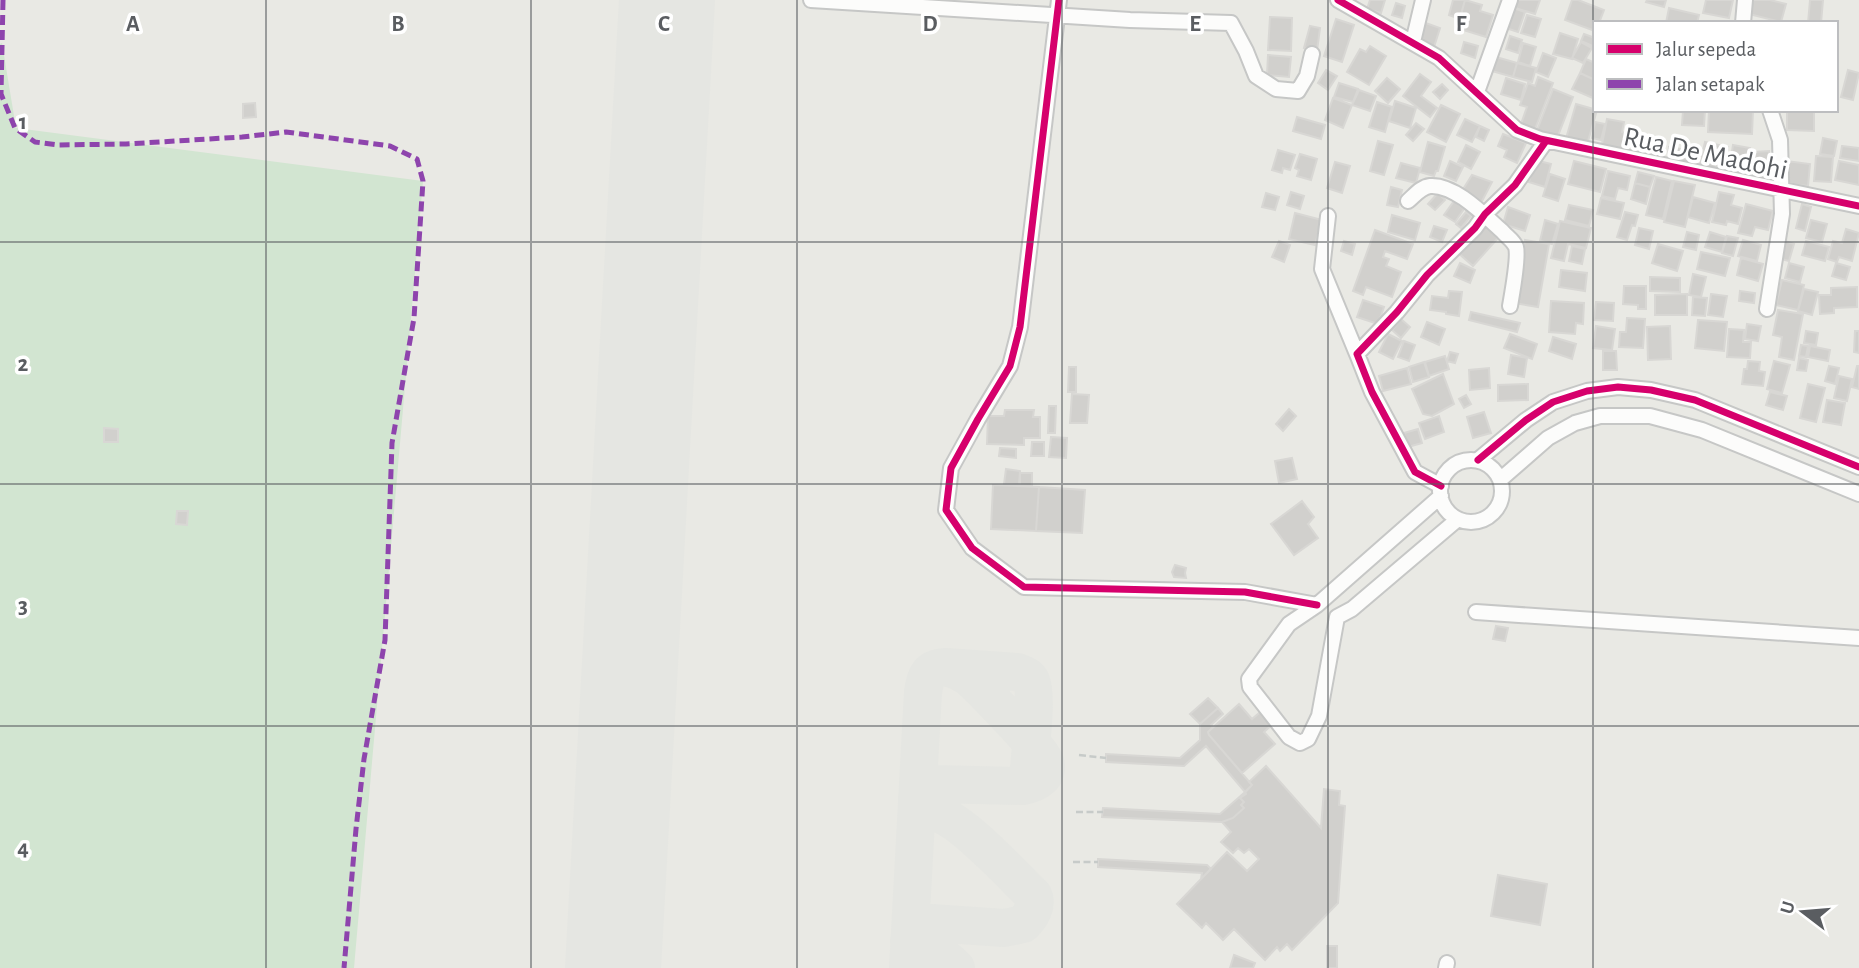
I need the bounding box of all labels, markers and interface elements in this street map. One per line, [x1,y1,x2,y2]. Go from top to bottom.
text: A [126,13,140,36]
text: B [391,13,405,36]
text: C [658,13,670,36]
text: D [922,13,938,36]
text: E [1189,13,1201,36]
text: F [1456,13,1467,36]
legend [1593,21,1838,112]
text: Jalur sepeda [1656,39,1756,60]
text: Jalan setapak [1656,74,1765,95]
text: 1 [19,111,27,134]
street label: Rua De Madohi [1621,123,1790,185]
text: 2 [18,353,29,376]
text: 3 [18,595,28,618]
text: 4 [17,837,29,860]
north arrow [1768,877,1838,947]
text: U [1777,899,1799,916]

